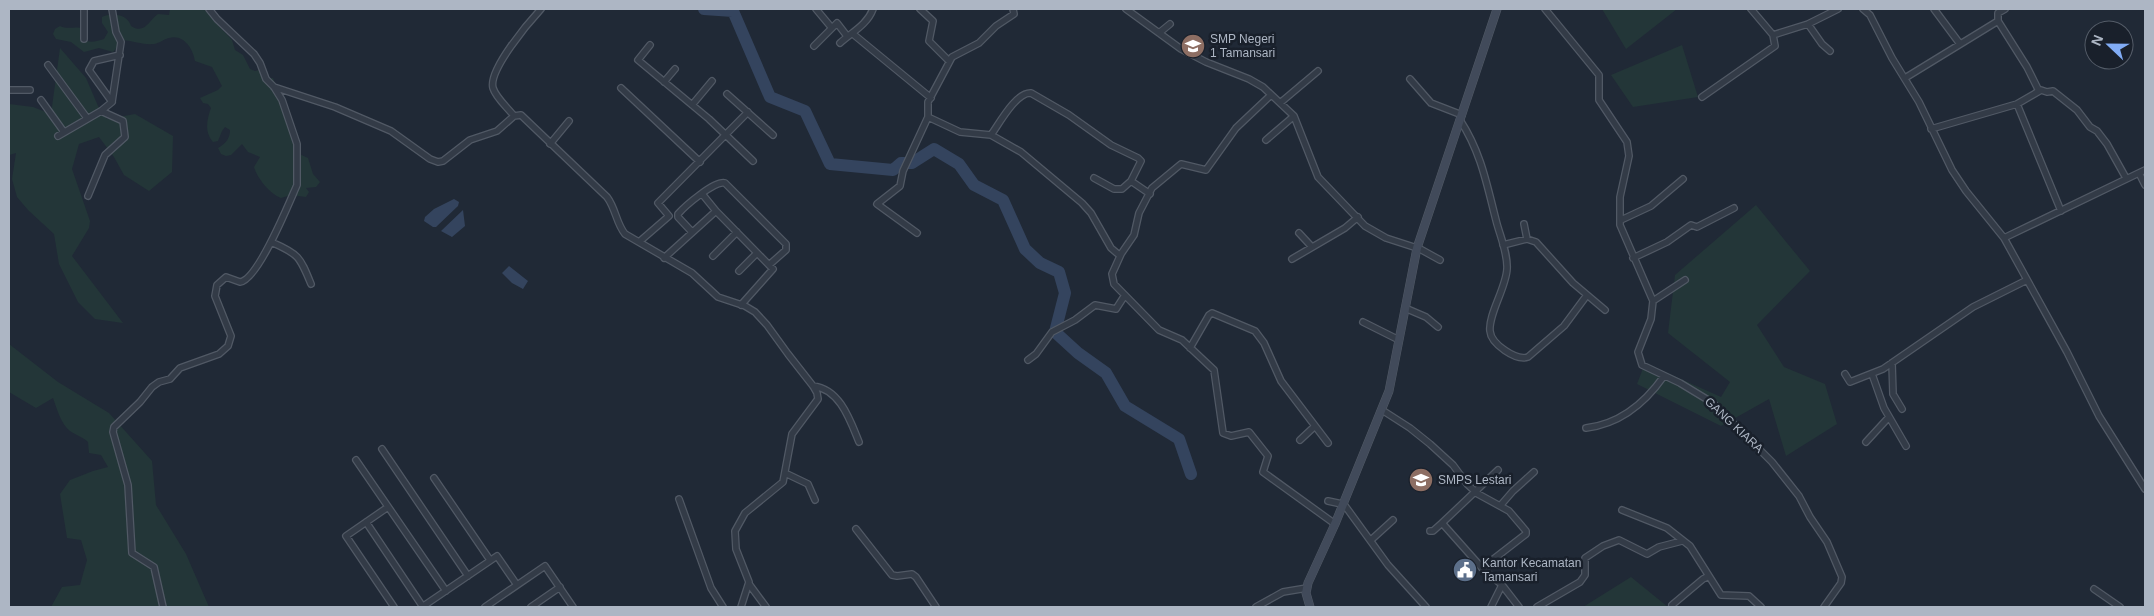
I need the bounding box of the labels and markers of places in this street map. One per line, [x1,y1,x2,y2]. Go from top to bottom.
place label: SMP Negeri 1 Tamansari [1210,32,1275,60]
school or university icon: SMP Negeri 1 Tamansari [1180,33,1206,59]
school or university icon: SMPS Lestari [1408,467,1434,493]
place label: SMPS Lestari [1438,473,1511,487]
place label: Kantor Kecamatan Tamansari [1482,556,1581,584]
public building icon: Kantor Kecamatan Tamansari [1452,557,1478,583]

